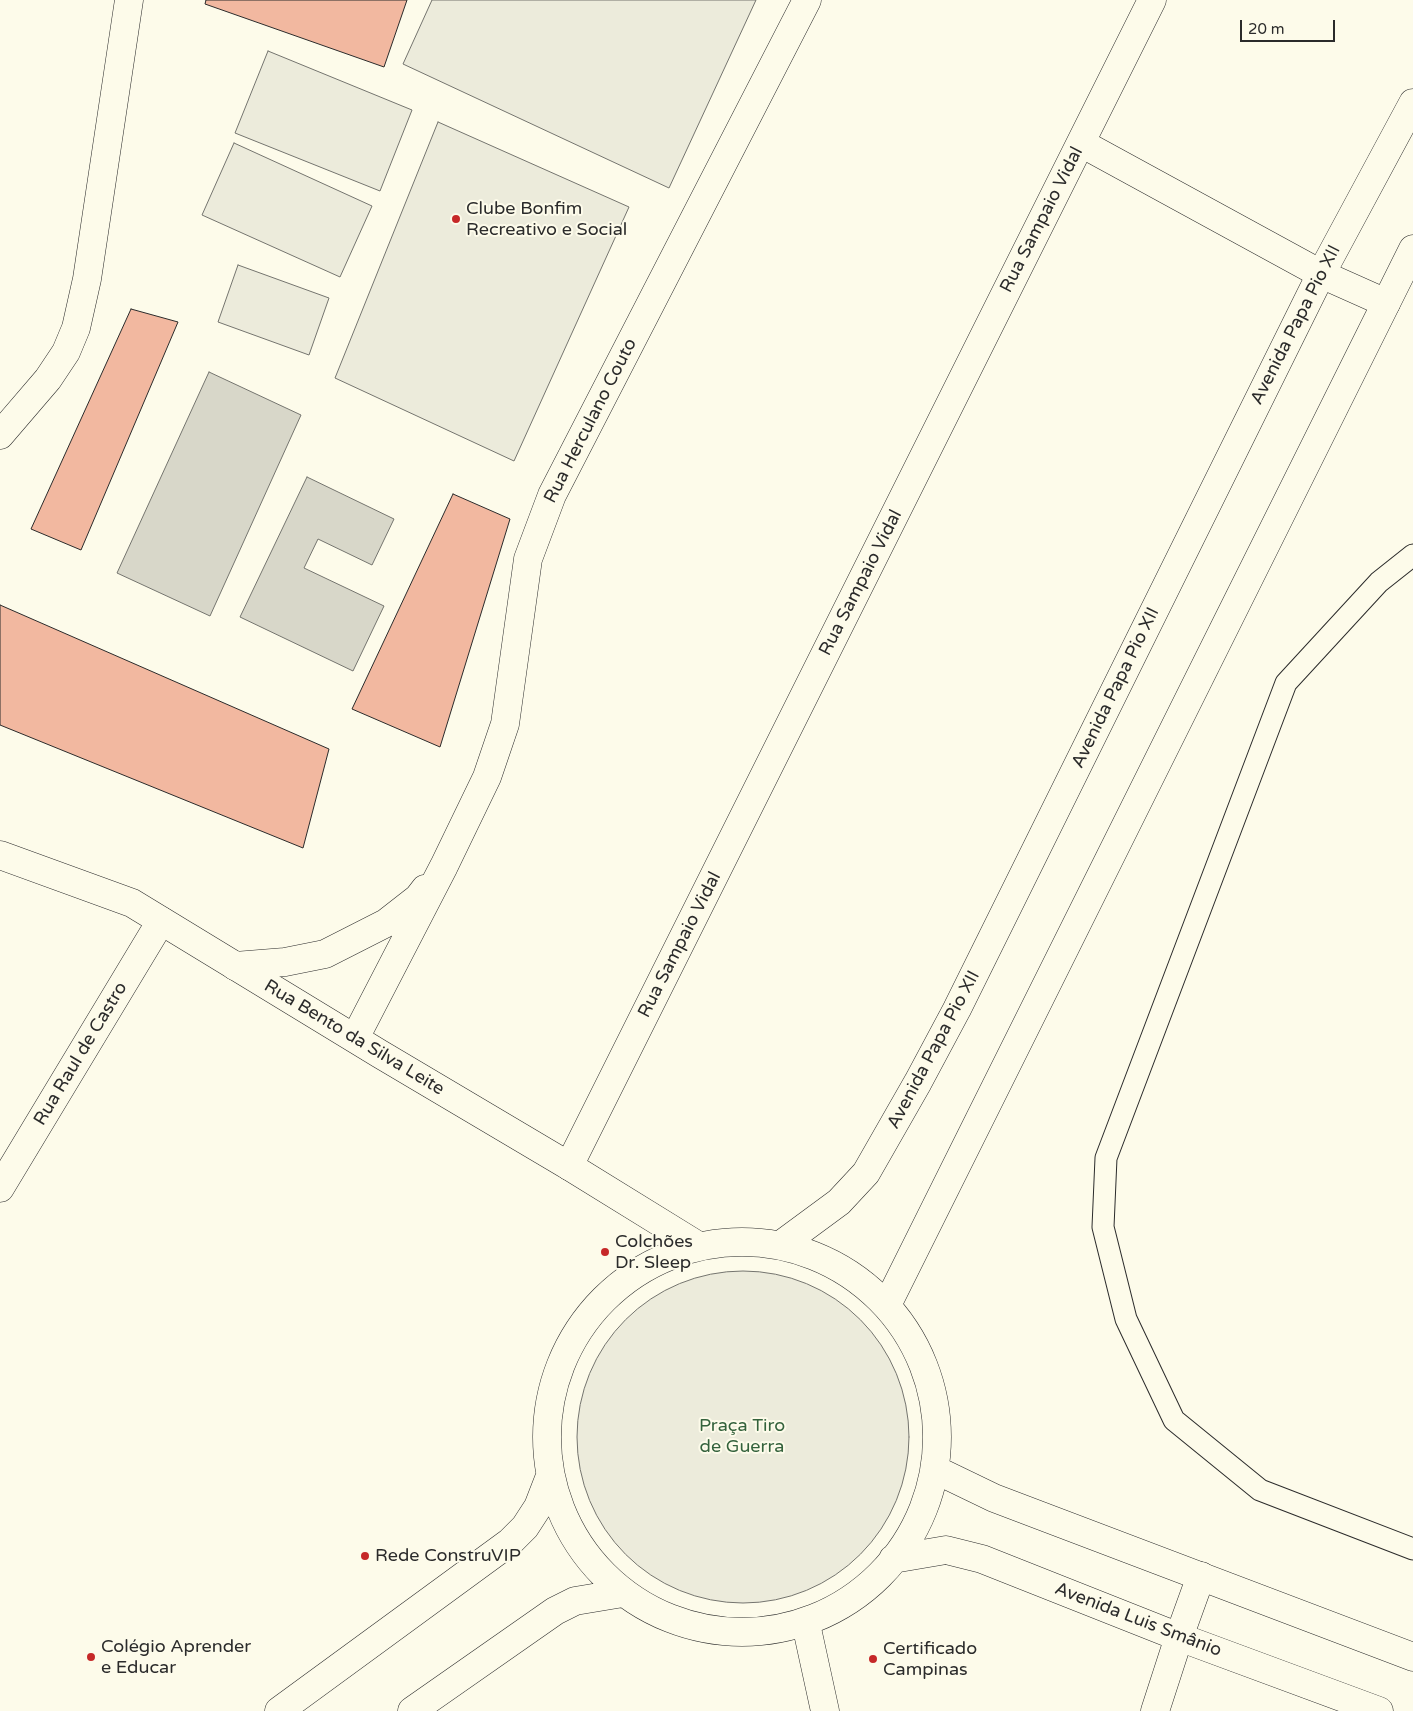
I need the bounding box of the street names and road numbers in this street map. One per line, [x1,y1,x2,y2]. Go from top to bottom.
street label: Rua Sampaio Vidal [996,144,1088,296]
street label: Avenida Papa Pio XII [1246,242,1346,408]
street label: Rua Herculano Couto [540,335,642,507]
street label: Rua Sampaio Vidal [815,507,907,659]
street label: Avenida Papa Pio XII [1068,604,1164,772]
street label: Rua Sampaio Vidal [634,869,726,1021]
street label: Avenida Papa Pio XII [883,967,985,1133]
street label: Rua Bento da Silva Leite [260,976,448,1100]
street label: Rua Raul de Castro [30,978,132,1130]
street label: Avenida Luis Smânio [1051,1578,1225,1662]

